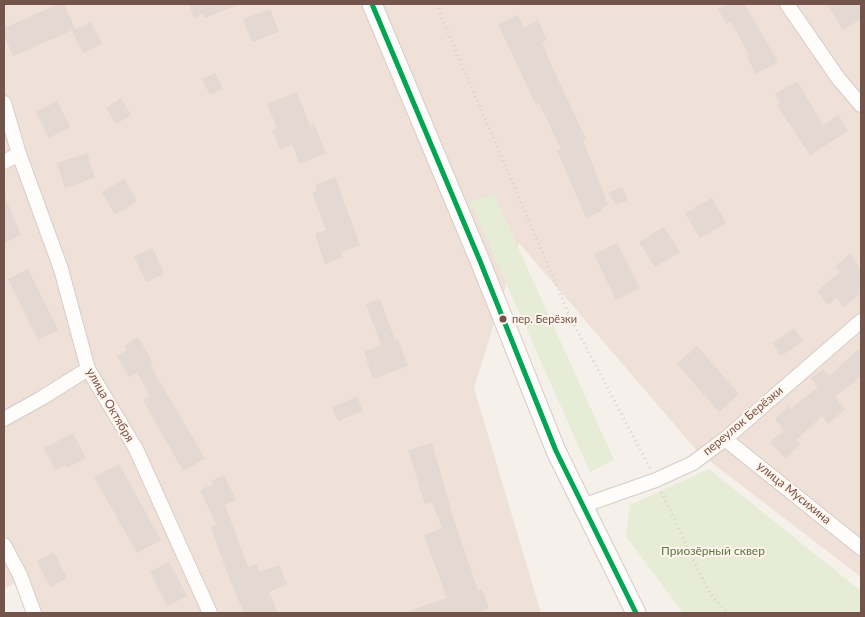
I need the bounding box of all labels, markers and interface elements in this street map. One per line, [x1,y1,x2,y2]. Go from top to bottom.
place label: пер. Берёзки [512,312,577,326]
marker: пер. Берёзки [498,314,508,324]
street label: улица Октября [83,366,137,444]
street label: переулок Берёзки [700,383,786,459]
street label: улица Мусихина [754,459,834,527]
park label: Приозёрный сквер [661,544,765,558]

